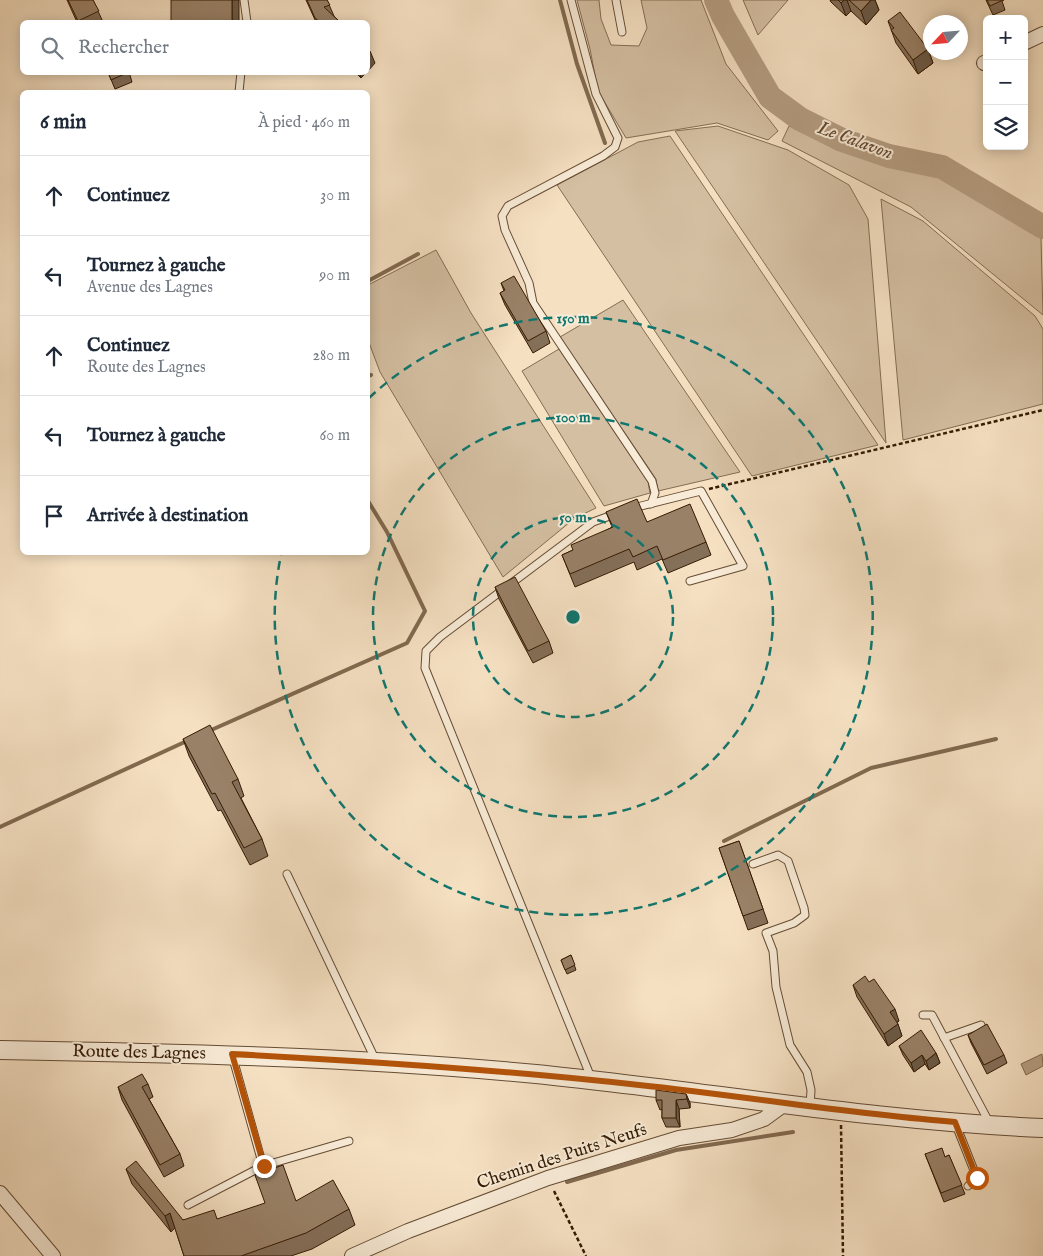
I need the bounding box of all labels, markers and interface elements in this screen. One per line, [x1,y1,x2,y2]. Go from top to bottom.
north arrow [923,15,968,60]
map controls [983,15,1028,150]
button: + [983,15,1028,60]
search box [20,20,370,75]
icon: search [38,34,66,62]
text: Rechercher [78,36,169,60]
button: − [983,60,1028,105]
button: layers [983,105,1028,150]
text: 6 min [40,109,86,136]
text: À pied · 460 m [258,113,350,133]
water label: Le Calavon [813,116,896,166]
icon: ahead [40,182,68,210]
text: Continuez [87,184,170,208]
text: 30 m [320,186,350,206]
text: Tournez à gauche [87,254,226,278]
icon: left [40,262,68,290]
text: 90 m [319,266,350,286]
text: Avenue des Lagnes [87,278,213,298]
text: 150 m [556,309,590,328]
text: Continuez [87,334,170,358]
icon: ahead [40,342,68,370]
text: 280 m [313,346,350,366]
text: Route des Lagnes [87,358,206,378]
text: 100 m [555,408,591,427]
icon: left [40,422,68,450]
text: Tournez à gauche [87,424,226,448]
text: 60 m [320,426,350,446]
icon: arrive [40,502,68,530]
text: Arrivée à destination [87,504,248,528]
text: 50 m [559,508,587,527]
centre of rings [564,608,582,626]
street label: Route des Lagnes [72,1040,206,1066]
street label: Chemin des Puits Neufs [474,1119,650,1195]
route end [253,1155,276,1178]
route start [966,1167,989,1190]

